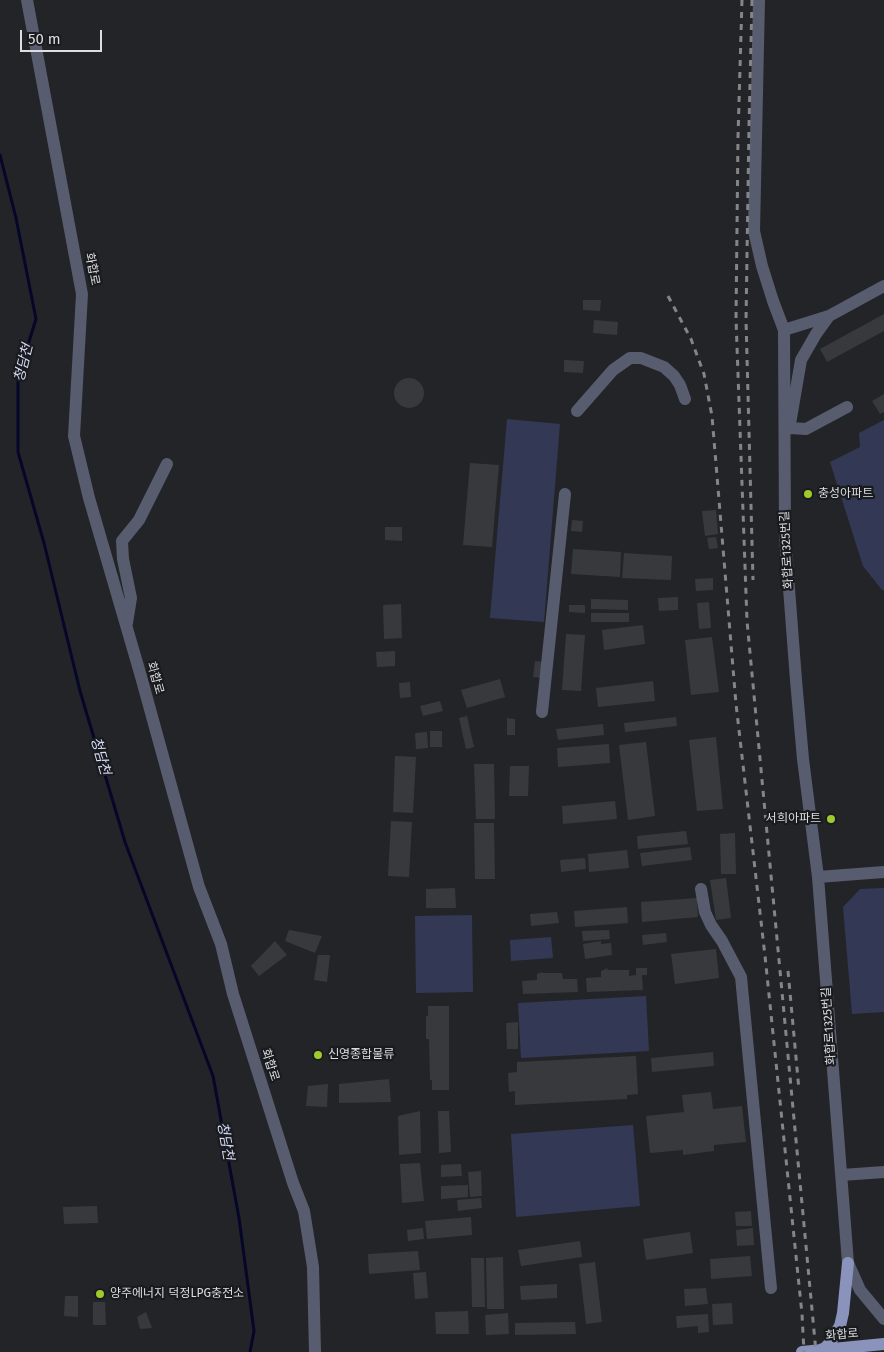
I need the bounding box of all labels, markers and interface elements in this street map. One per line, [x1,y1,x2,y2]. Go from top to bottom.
scale bar [22,20,105,52]
text: 50 m [28,30,61,48]
street label: 화합로 [82,251,102,287]
water label: 청담천 [11,342,37,384]
place label: 충성아파트 [818,487,873,501]
marker: 충성아파트 [802,488,814,500]
street label: 화합로1325번길 [778,511,796,589]
street label: 화합로 [144,660,166,696]
water label: 청담천 [87,735,113,777]
place label: 서희아파트 [766,812,821,826]
marker: 서희아파트 [825,813,837,825]
street label: 화합로1325번길 [819,986,839,1066]
street label: 화합로 [258,1047,282,1083]
place label: 신영종합물류 [328,1048,394,1062]
marker: 신영종합물류 [312,1049,324,1061]
water label: 청담천 [213,1121,237,1161]
place label: 양주에너지 덕정LPG충전소 [110,1287,244,1301]
marker: 양주에너지 덕정LPG충전소 [94,1288,106,1300]
street label: 화합로 [825,1326,859,1344]

